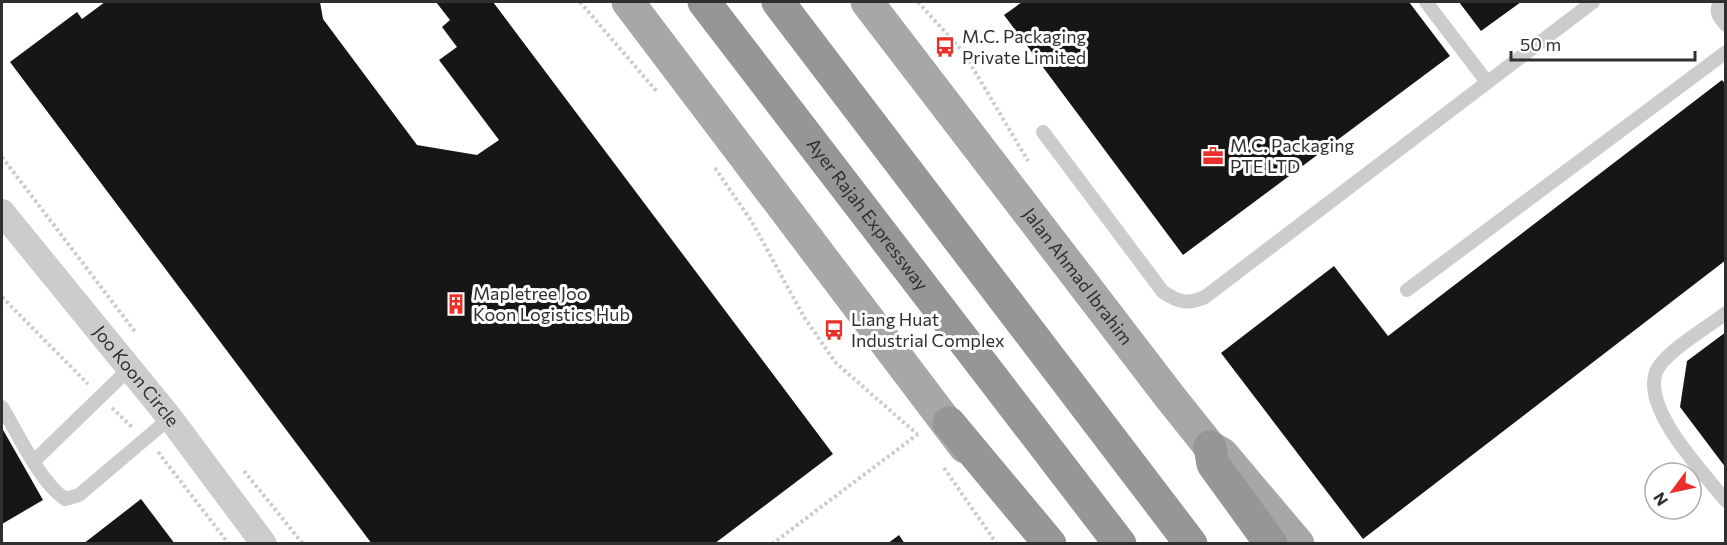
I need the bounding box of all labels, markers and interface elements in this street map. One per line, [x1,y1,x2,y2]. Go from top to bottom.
scale bar [1511,24,1696,62]
place label: M.C. Packaging Private Limited [962,25,1086,68]
text: 50 m [1520,33,1561,55]
bus stop icon: M.C. Packaging Private Limited [933,35,957,59]
street label: Ayer Rajah Expressway [802,133,933,295]
place label: M.C. Packaging PTE LTD [1230,134,1354,177]
office icon: M.C. Packaging PTE LTD [1201,144,1225,168]
street label: Jalan Ahmad Ibrahim [1019,203,1138,349]
place label: Mapletree Joo Koon Logistics Hub [473,282,630,325]
building icon: Mapletree Joo Koon Logistics Hub [444,292,468,316]
place label: Liang Huat Industrial Complex [851,308,1005,351]
bus stop icon: Liang Huat Industrial Complex [822,318,846,342]
street label: Joo Koon Circle [89,321,184,430]
north arrow [1643,461,1703,521]
text: N [1649,489,1671,510]

